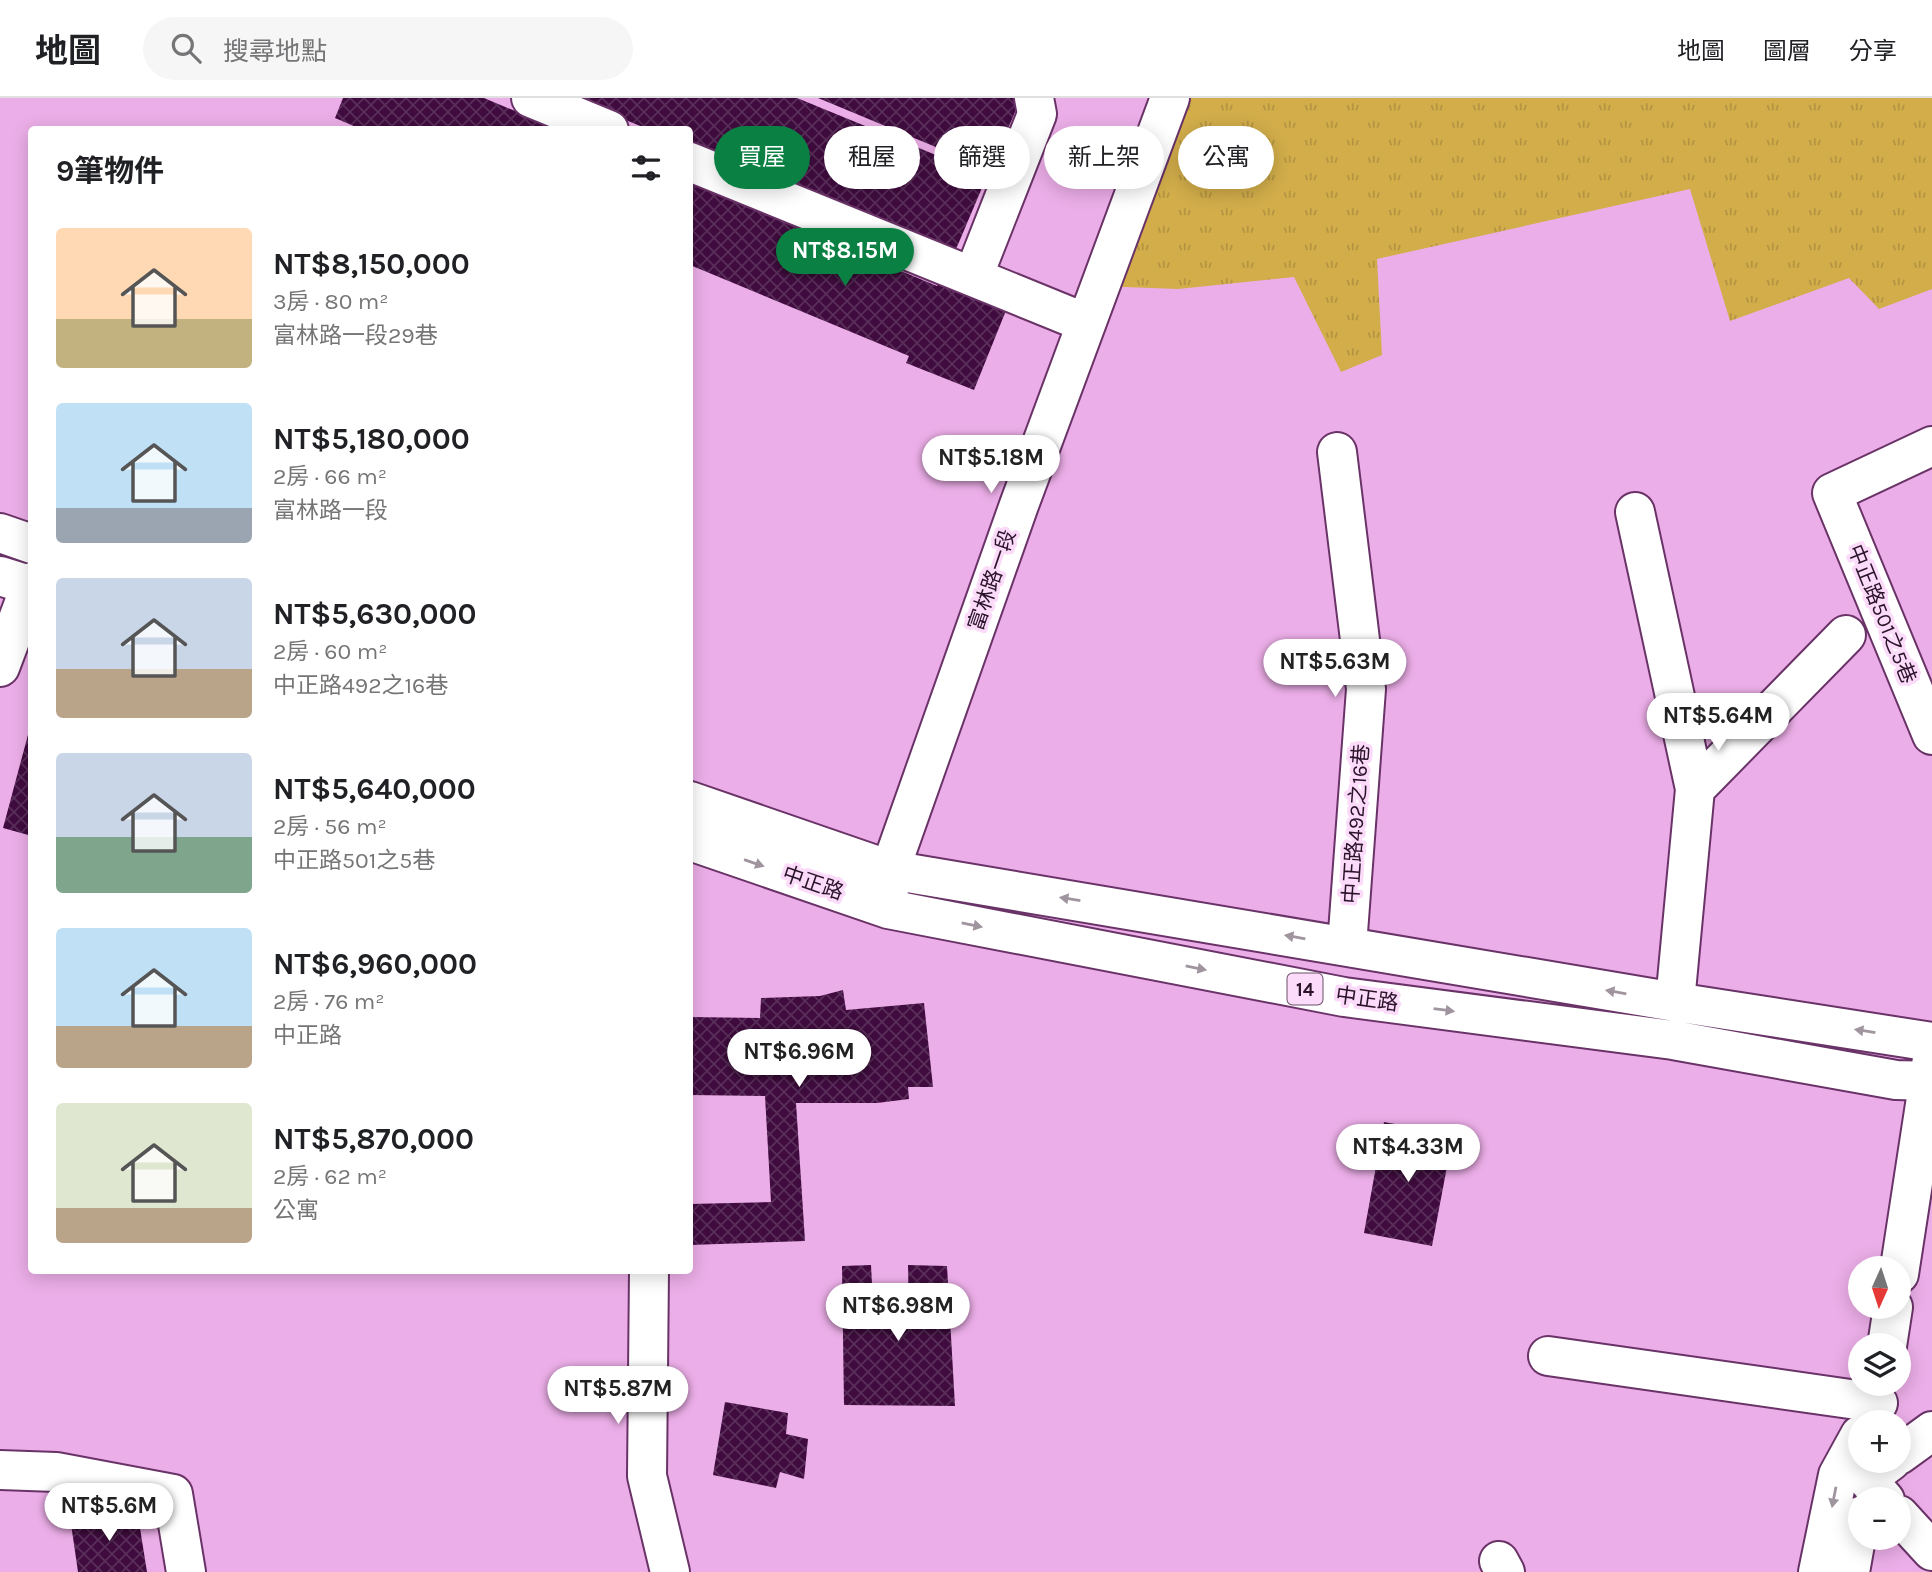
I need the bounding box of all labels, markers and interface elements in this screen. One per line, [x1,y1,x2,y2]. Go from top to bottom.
search box [143,17,633,80]
icon: search [167,29,205,67]
text: 地圖 [35,32,101,70]
text: 搜尋地點 [223,36,327,67]
text: 地圖 [1677,37,1725,65]
text: 圖層 [1763,37,1811,65]
text: 分享 [1849,37,1897,65]
chip: 買屋 [714,126,810,189]
chip: 租屋 [824,126,920,189]
chip: 篩選 [934,126,1030,189]
chip: 新上架 [1044,126,1164,189]
chip: 公寓 [1178,126,1274,189]
icon: filters [627,149,665,187]
text: 9筆物件 [56,153,164,189]
pin: NT$8.15M [773,228,917,288]
text: NT$8.15M [792,237,898,264]
text: NT$8,150,000 [273,246,470,282]
icon: home [112,256,196,340]
text: 3房 · 80 m² [273,288,389,315]
text: 富林路一段29巷 [273,322,438,349]
text: NT$5,180,000 [273,421,470,457]
icon: home [112,431,196,515]
pin: NT$5.18M [919,436,1063,495]
text: NT$5.18M [938,444,1044,471]
text: 2房 · 66 m² [273,463,387,490]
text: 富林路一段 [273,497,388,524]
street label: 富林路一段 [964,526,1020,634]
street label: 中正路501之5巷 [1843,541,1921,687]
text: NT$5,630,000 [273,596,477,632]
icon: home [112,606,196,690]
text: 2房 · 60 m² [273,638,387,665]
pin: NT$5.63M [1263,640,1407,699]
text: NT$5.63M [1279,648,1391,675]
text: 中正路492之16巷 [273,672,448,699]
pin: NT$5.64M [1646,694,1790,753]
text: NT$5.64M [1663,702,1773,729]
street label: 中正路492之16巷 [1338,743,1374,905]
text: NT$5,640,000 [273,771,476,807]
icon: home [112,781,196,865]
text: 2房 · 56 m² [273,813,387,840]
text: 中正路501之5巷 [273,847,435,874]
one-way arrow [744,858,765,869]
street label: 中正路 [779,861,847,905]
one-way arrow [1059,893,1081,904]
one-way arrow [961,920,983,931]
one-way arrow [1284,931,1306,942]
text: NT$6,960,000 [273,946,477,982]
icon: home [112,956,196,1040]
one-way arrow [1185,963,1207,974]
road number: 14 [1288,974,1322,1004]
street label: 中正路 [1334,983,1400,1015]
one-way arrow [1605,986,1627,997]
text: 2房 · 76 m² [273,988,385,1015]
one-way arrow [1433,1005,1455,1016]
text: 中正路 [273,1022,342,1049]
one-way arrow [1853,1026,1875,1037]
pin: NT$6.96M [727,1030,871,1089]
text: NT$6.96M [743,1038,855,1065]
text: NT$5,870,000 [273,1121,474,1157]
pin: NT$4.33M [1336,1124,1480,1184]
icon: home [112,1131,196,1215]
text: NT$4.33M [1352,1133,1464,1160]
text: 2房 · 62 m² [273,1163,387,1190]
text: 公寓 [273,1197,319,1224]
north arrow [1848,1256,1911,1320]
map controls [1848,1256,1911,1550]
pin: NT$6.98M [826,1284,970,1343]
text: NT$6.98M [842,1292,954,1319]
button: layers [1848,1333,1911,1396]
pin: NT$5.87M [546,1366,690,1426]
text: NT$5.87M [563,1375,673,1402]
button: + [1848,1410,1911,1473]
pin: NT$5.6M [44,1484,174,1543]
one-way arrow [1828,1486,1839,1508]
button: − [1848,1487,1911,1550]
text: NT$5.6M [61,1492,157,1519]

